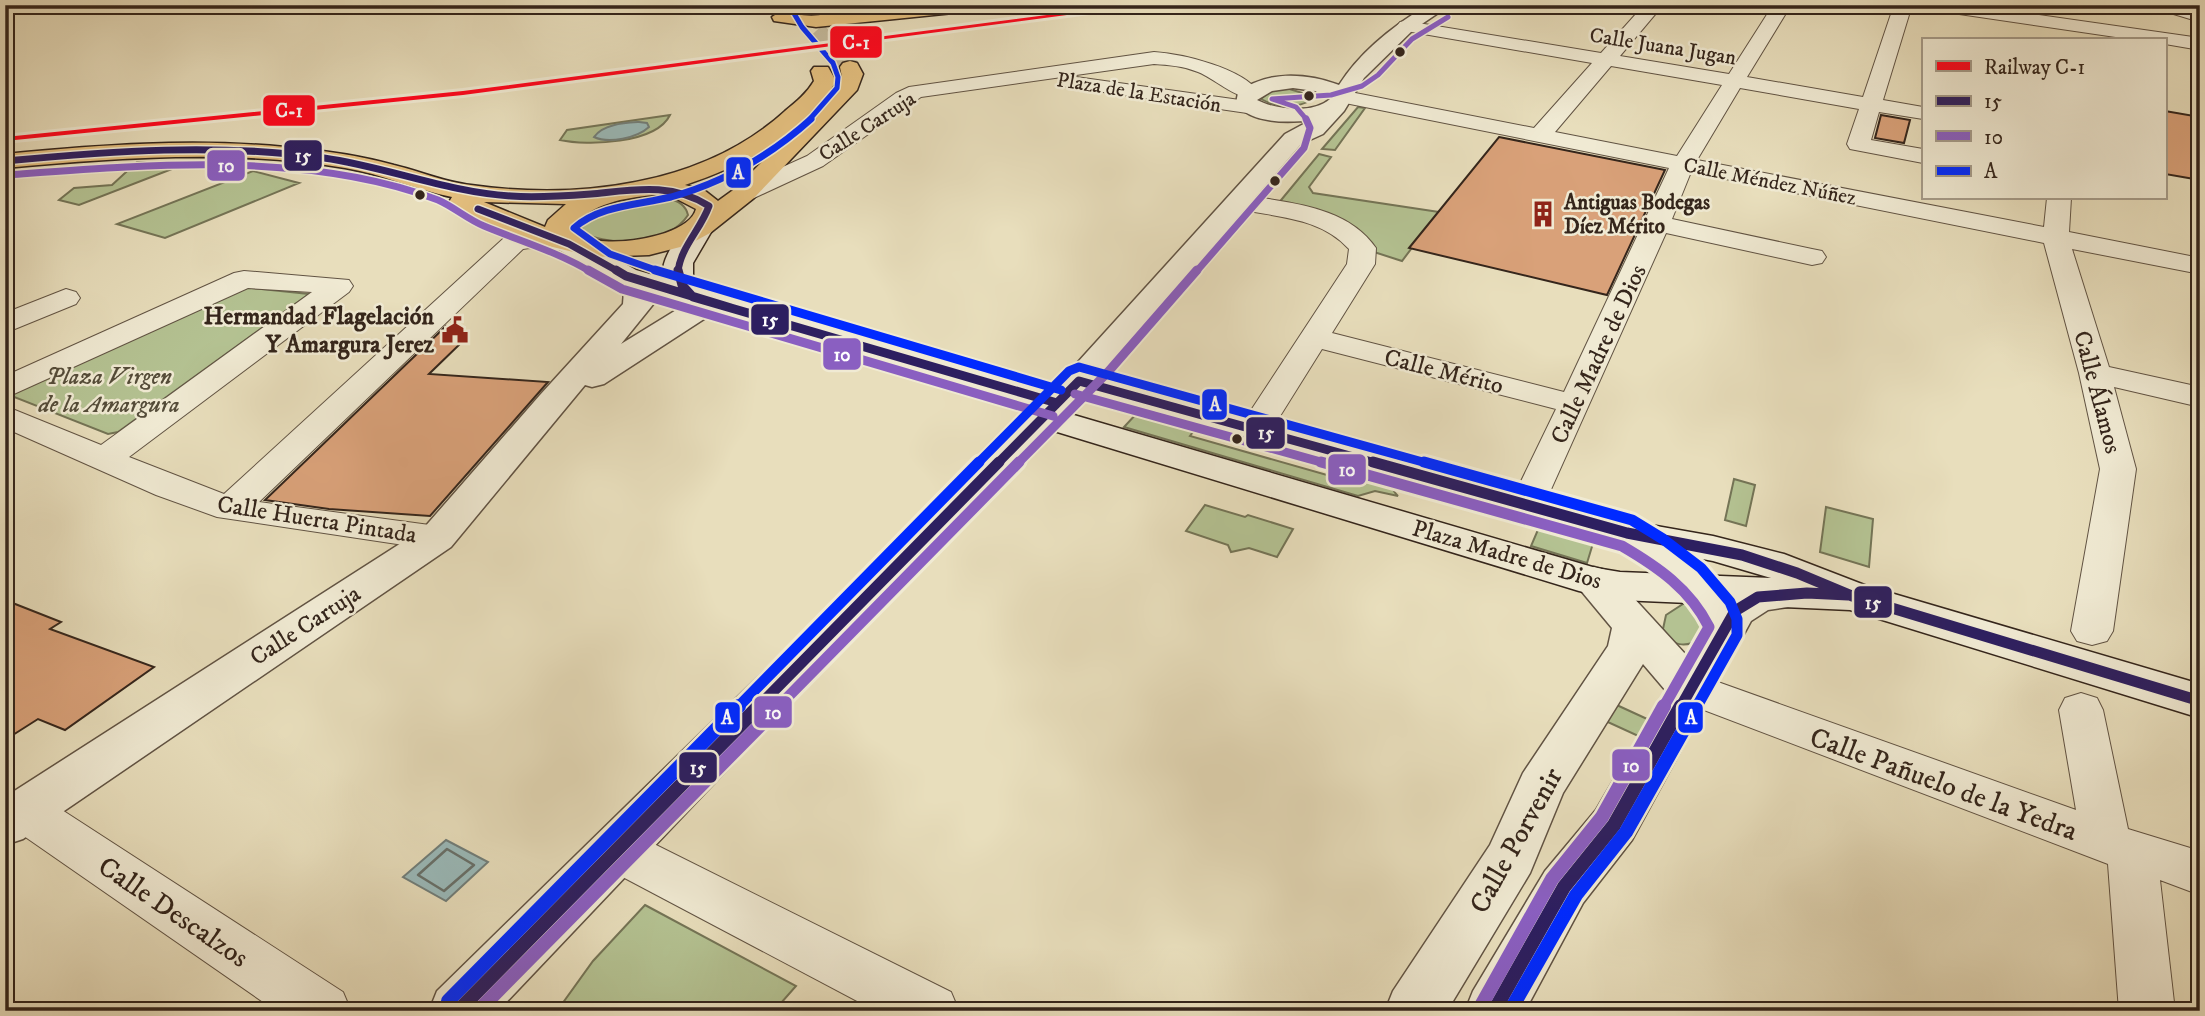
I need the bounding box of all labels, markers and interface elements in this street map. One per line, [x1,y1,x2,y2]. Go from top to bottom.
street label: Calle Juana Jugan [1588,23,1738,71]
line badge: C-1 [829,25,883,59]
text: C-1 [842,32,870,55]
legend [1922,38,2166,200]
unlabelled marker [1393,45,1407,59]
text: Railway C-1 [1984,55,2085,81]
street label: Plaza de la Estación [1055,67,1223,119]
street label: Calle Cartuja [814,86,921,168]
unlabelled marker [1302,89,1316,103]
text: 15 [1984,89,2002,115]
line badge: C-1 [262,94,316,127]
text: C-1 [275,100,303,123]
text: 10 [1984,125,2003,151]
line badge: 15 [283,139,323,172]
text: 15 [295,145,312,168]
line badge: 10 [206,149,246,182]
street label: Calle Méndez Núñez [1681,152,1858,211]
text: 10 [217,155,235,178]
line badge: A [725,156,752,189]
text: A [1984,159,1998,185]
text: A [731,162,745,185]
unlabelled marker [1268,174,1282,188]
unlabelled marker [413,188,427,202]
place label: Antiguas Bodegas Díez Mérito [1563,190,1710,240]
building icon: Antiguas Bodegas Díez Mérito [1528,199,1558,229]
street label: Calle Madre de Dios [1544,260,1654,449]
place label: Hermandad Flagelación Y Amargura Jerez [203,302,435,360]
line badge: 15 [750,303,790,336]
text: 15 [762,309,779,332]
public building icon: Hermandad Flagelación Y Amargura Jerez [440,315,470,345]
street label: Calle Álamos [2066,327,2129,457]
line badge: 10 [822,337,862,371]
street label: Calle Mérito [1381,343,1506,401]
text: 10 [833,344,851,367]
park label: Plaza Virgen de la Amargura [37,362,180,420]
line badge: A [1201,388,1228,421]
text: A [1208,394,1222,417]
line badge: 15 [1245,416,1286,450]
text: 15 [1258,422,1275,445]
unlabelled marker [1230,432,1244,446]
line badge: 10 [1327,453,1367,486]
text: 10 [1338,459,1356,482]
street label: Calle Huerta Pintada [215,489,419,551]
street label: Plaza Madre de Dios [1408,514,1605,596]
street label: Calle Cartuja [245,579,367,673]
line badge: 15 [1853,585,1893,619]
text: 15 [1865,592,1882,615]
line badge: 10 [753,695,793,729]
line badge: A [714,701,741,734]
line badge: A [1677,701,1704,734]
text: 10 [764,702,782,725]
text: A [720,707,734,730]
text: A [1684,707,1698,730]
street label: Calle Pañuelo de la Yedra [1805,720,2082,849]
line badge: 10 [1611,748,1651,782]
line badge: 15 [678,751,718,784]
text: 10 [1622,755,1640,778]
text: 15 [690,757,707,780]
street label: Calle Porvenir [1462,761,1571,920]
street label: Calle Descalzos [91,849,255,975]

